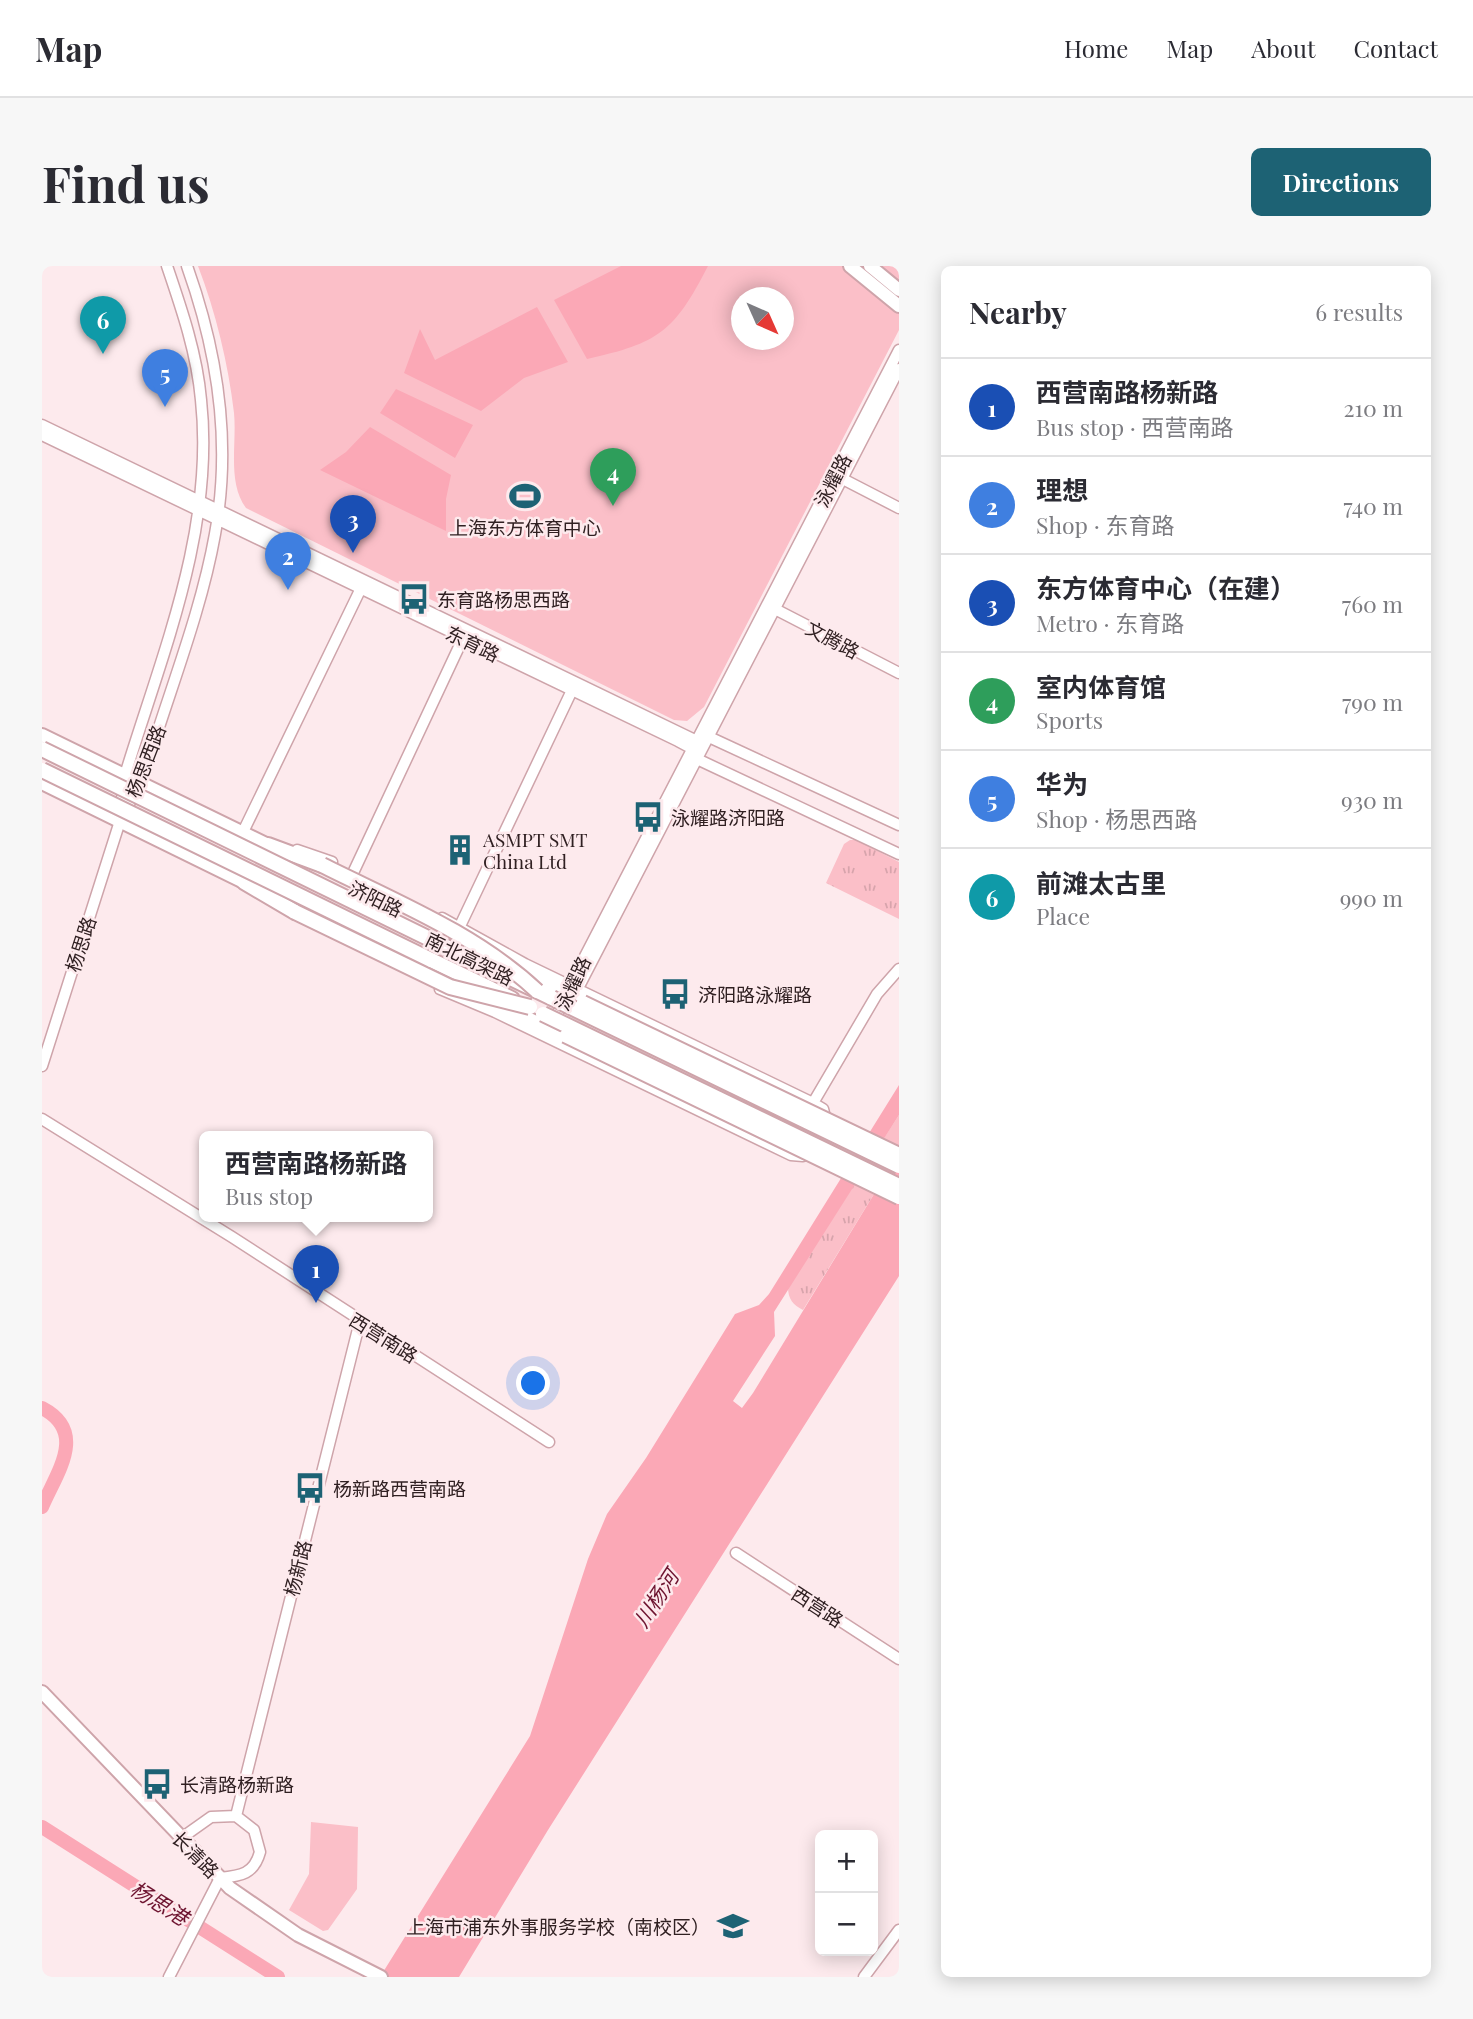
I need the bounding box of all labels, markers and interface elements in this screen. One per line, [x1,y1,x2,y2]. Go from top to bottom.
text: Map [35,26,102,70]
text: Home [1064,32,1128,64]
text: Map [1166,32,1213,64]
text: About [1251,32,1315,64]
text: Contact [1353,32,1438,64]
button: Directions [1251,148,1431,216]
text: Find us [42,150,210,215]
north arrow [731,287,794,350]
text: Nearby [969,292,1067,332]
pin: 6 [80,296,126,354]
text: 6 results [1315,296,1403,327]
pin: 5 [142,349,188,407]
text: 西营南路杨新路 [1036,374,1218,409]
text: 1 [988,392,996,423]
text: 210 m [1344,392,1403,423]
text: Bus stop · 西营南路 [1036,411,1234,442]
pin: 4 [590,448,636,506]
street label: 泳耀路 [807,449,857,511]
text: 理想 [1036,472,1088,507]
sports icon: 上海东方体育中心 [508,479,542,513]
text: 2 [986,490,998,521]
text: 740 m [1343,490,1403,521]
pin: 3 [330,495,376,553]
text: Shop · 东育路 [1036,509,1174,540]
place label: 上海东方体育中心 [449,514,601,540]
pin: 2 [265,532,311,590]
text: 东方体育中心（在建） [1036,570,1296,605]
bus stop icon: 东育路杨思西路 [397,582,431,616]
place label: 东育路杨思西路 [437,586,570,612]
text: 3 [986,588,998,619]
text: 760 m [1342,588,1403,619]
text: Metro · 东育路 [1036,607,1184,638]
street label: 文腾路 [802,614,864,664]
street label: 东育路 [442,619,504,667]
text: 室内体育馆 [1036,669,1166,704]
text: 4 [986,686,998,717]
text: 790 m [1342,686,1403,717]
text: Sports [1036,704,1103,735]
street label: 杨思西路 [119,721,171,801]
text: 华为 [1036,766,1088,801]
text: 5 [987,784,997,815]
text: 930 m [1341,784,1403,815]
bus stop icon: 泳耀路济阳路 [631,800,665,834]
text: Shop · 杨思西路 [1036,803,1197,834]
place label: 泳耀路济阳路 [671,804,785,830]
place label: ASMPT SMT China Ltd [482,826,588,874]
building icon: ASMPT SMT China Ltd [443,833,477,867]
text: 前滩太古里 [1036,865,1166,900]
street label: 济阳路 [345,874,407,922]
text: 6 [986,882,998,913]
text: 990 m [1340,882,1403,913]
text: Place [1036,900,1090,931]
street label: 杨思路 [59,913,101,975]
street label: 南北高架路 [422,925,518,991]
street label: 泳耀路 [548,952,596,1014]
bus stop icon: 济阳路泳耀路 [658,977,692,1011]
place label: 济阳路泳耀路 [698,981,812,1007]
popup [199,1131,433,1222]
text: 西营南路杨新路 [225,1145,407,1180]
text: Bus stop [225,1180,313,1211]
pin: 1 [293,1245,339,1303]
street label: 西营南路 [345,1306,423,1368]
your location [516,1366,550,1400]
bus stop icon: 杨新路西营南路 [293,1471,327,1505]
place label: 杨新路西营南路 [333,1475,466,1501]
street label: 杨新路 [277,1537,317,1599]
water label: 川杨河 [626,1561,686,1632]
street label: 西营路 [787,1580,849,1632]
bus stop icon: 长清路杨新路 [140,1767,174,1801]
place label: 长清路杨新路 [180,1771,294,1797]
street label: 长清路 [167,1825,225,1883]
map controls [815,1830,878,1956]
button: + [815,1830,878,1893]
water label: 杨思港 [126,1873,197,1932]
button: − [815,1893,878,1956]
school or university icon: 上海市浦东外事服务学校（南校区） [716,1909,750,1943]
place label: 上海市浦东外事服务学校（南校区） [406,1913,710,1939]

